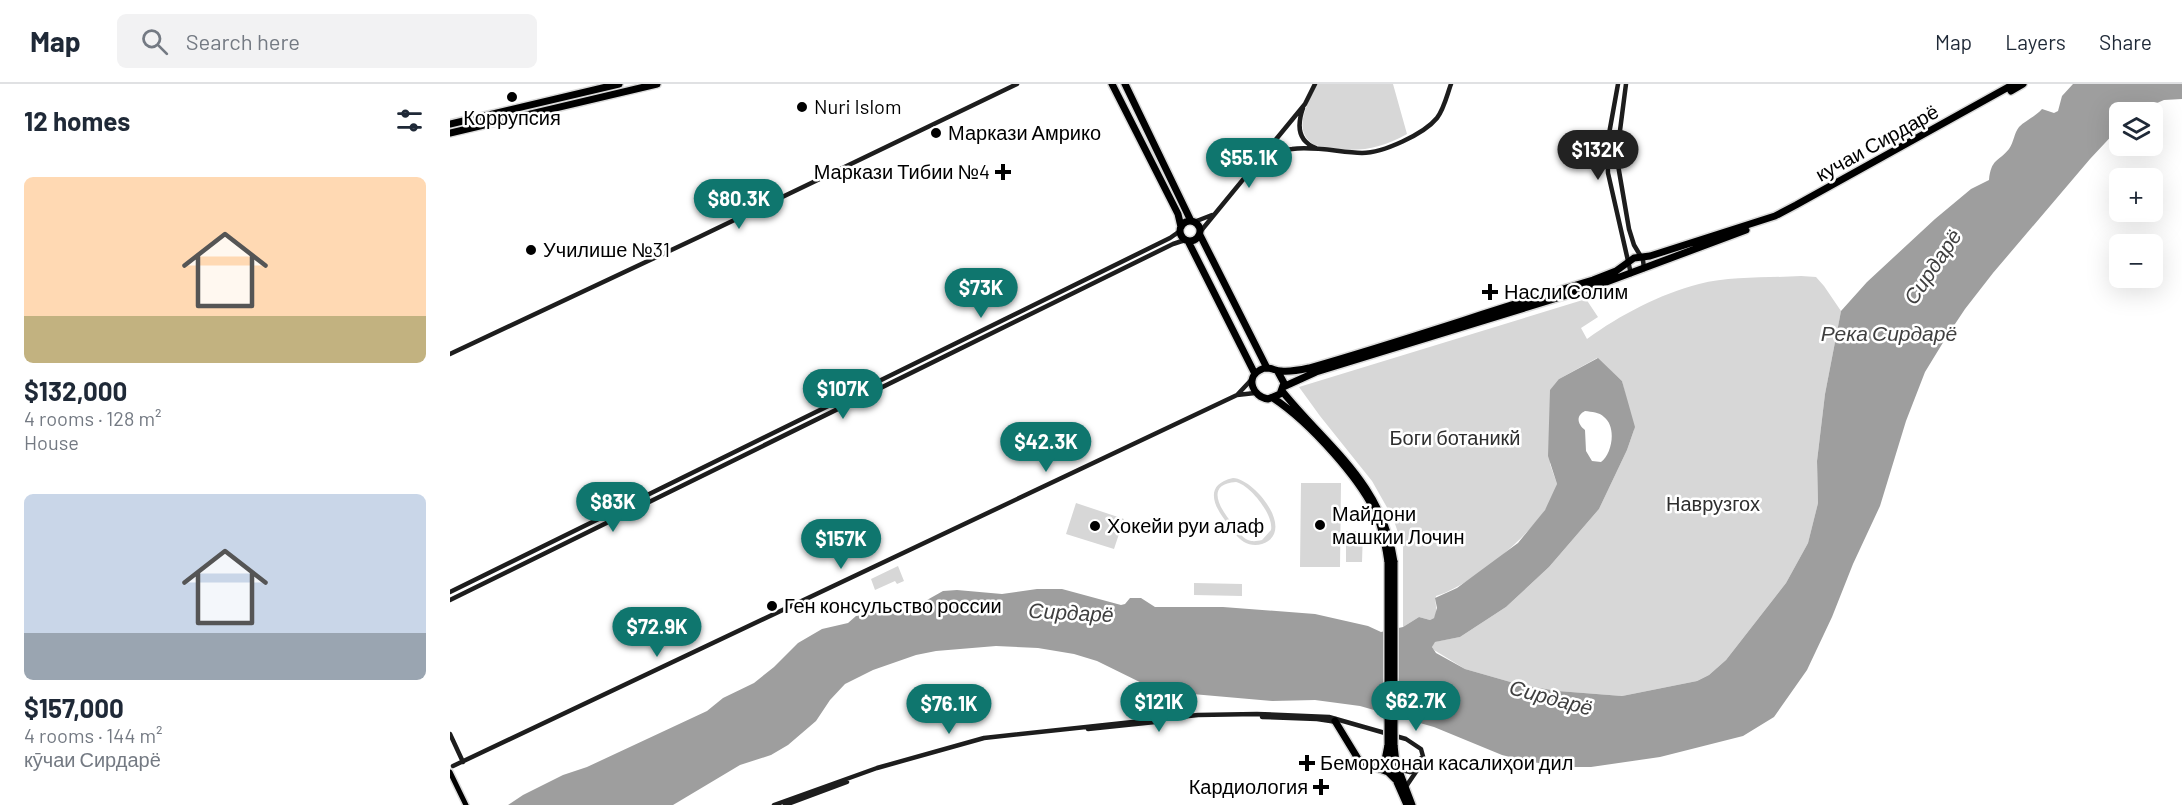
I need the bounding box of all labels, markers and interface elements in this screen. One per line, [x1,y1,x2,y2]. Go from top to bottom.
search box [117,14,537,68]
text: Map [30,24,81,58]
icon: search [138,25,171,58]
text: Search here [186,28,300,54]
text: Map [1935,29,1972,54]
text: Layers [2005,29,2066,54]
text: Share [2099,29,2152,54]
marker: Коррупсия [505,90,519,104]
place label: Nuri Islom [814,94,901,118]
street label: кучаи Сирдарё [1811,98,1942,186]
marker: Nuri Islom [795,100,809,114]
map controls [2109,102,2163,288]
button: layers [2109,102,2163,156]
icon: filters [393,104,426,137]
text: 12 homes [24,105,130,136]
place label: Коррупсия [463,105,561,129]
place label: Маркази Амрико [948,120,1101,144]
marker: Маркази Амрико [929,126,943,140]
pin: $132K [1556,130,1640,181]
text: $132K [1571,137,1625,161]
pin: $55.1K [1200,138,1298,189]
text: $55.1K [1220,145,1278,169]
place label: Маркази Тибии №4 [814,159,990,183]
marker: Маркази Тибии №4 [994,163,1012,181]
button: + [2109,168,2163,222]
pin: $80.3K [690,179,788,230]
text: $80.3K [708,186,770,210]
icon: home [171,216,279,324]
water label: Сирдарё [1898,224,1966,308]
button: − [2109,234,2163,288]
place label: Училише №31 [543,237,670,261]
marker: Училише №31 [524,243,538,257]
pin: $73K [945,268,1017,319]
text: $73K [959,275,1003,299]
place label: Насли Солим [1504,279,1628,303]
marker: Насли Солим [1481,283,1499,301]
water label: Река Сирдарё [1821,320,1957,345]
pin: $107K [801,369,885,420]
text: $132,000 [24,375,127,406]
text: $107K [817,376,869,400]
text: 4 rooms · 128 m² [24,406,162,430]
pin: $42.3K [997,422,1095,473]
park label: Боги ботаникй [1389,425,1521,449]
text: $42.3K [1014,429,1078,453]
text: House [24,430,79,454]
pin: $83K [577,482,649,533]
text: $83K [590,489,636,513]
park label: Наврузгох [1666,491,1760,515]
place label: Майдони машкии Лочин [1332,501,1464,548]
place label: Хокейи руи алаф [1107,513,1264,537]
marker: Майдони машкии Лочин [1313,518,1327,532]
pin: $157K [799,519,883,570]
marker: Хокейи руи алаф [1088,519,1102,533]
text: $157K [815,526,867,550]
icon: home [171,533,279,641]
place label: Ген консульство россии [784,593,1002,617]
water label: Сирдарё [1028,597,1114,626]
marker: Ген консульство россии [765,599,779,613]
pin: $72.9K [608,607,706,658]
text: $72.9K [626,614,688,638]
water label: Сирдарё [1507,673,1596,720]
pin: $62.7K [1367,681,1465,732]
pin: $121K [1117,682,1201,733]
pin: $76.1K [900,684,998,735]
text: $62.7K [1385,688,1447,712]
text: $121K [1134,689,1184,713]
text: $76.1K [920,691,978,715]
text: $157,000 [24,692,124,723]
text: 4 rooms · 144 m² [24,723,162,747]
text: кӯчаи Сирдарё [24,747,161,771]
place label: Беморхонаи касалиҳои дил [1320,750,1573,774]
marker: Беморхонаи касалиҳои дил [1298,754,1316,772]
place label: Кардиология [1189,774,1308,798]
marker: Кардиология [1312,778,1330,796]

